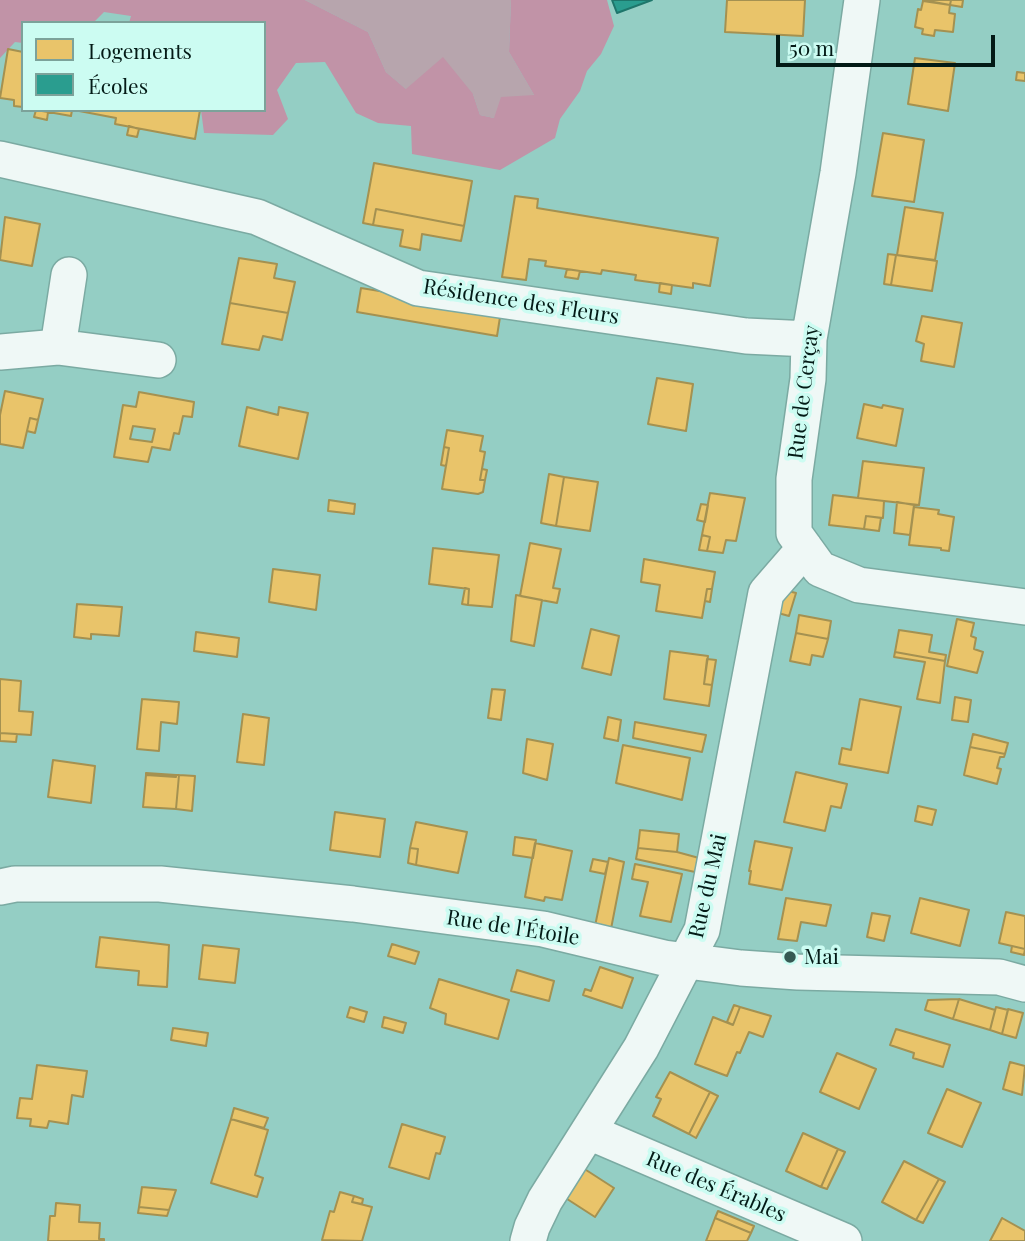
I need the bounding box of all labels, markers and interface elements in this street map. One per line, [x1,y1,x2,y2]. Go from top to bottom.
legend [21,21,266,112]
scale bar [780,21,999,65]
text: 50 m [789,33,834,61]
text: Logements [88,36,192,64]
text: Écoles [88,71,148,99]
street label: Résidence des Fleurs [421,274,621,330]
street label: Rue de Cerçay [783,324,825,460]
street label: Rue du Mai [684,831,732,941]
street label: Rue de l'Étoile [445,905,581,951]
place label: Mai [804,944,839,970]
marker: Mai [782,949,798,965]
street label: Rue des Érables [642,1146,790,1228]

